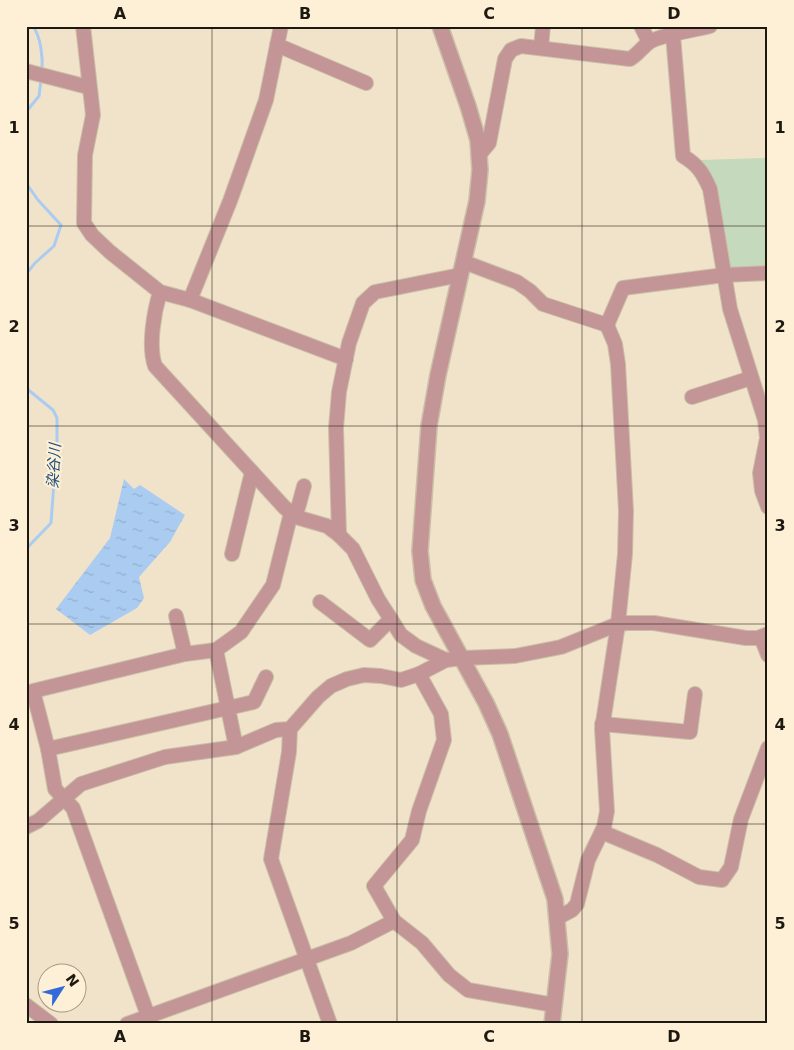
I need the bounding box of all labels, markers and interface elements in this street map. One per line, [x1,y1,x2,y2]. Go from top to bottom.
text: A [114,4,127,23]
text: B [299,4,311,23]
text: C [483,4,495,23]
text: D [667,4,681,23]
text: 1 [8,118,20,137]
text: 1 [774,118,786,137]
text: 2 [8,317,20,336]
text: 2 [774,317,786,336]
water label: 染谷川 [44,441,64,489]
text: 3 [8,516,20,535]
text: 3 [774,516,786,535]
text: 4 [8,715,20,734]
text: 4 [774,715,786,734]
text: 5 [8,914,20,933]
text: 5 [774,914,786,933]
north arrow [38,962,88,1012]
text: N [63,971,82,990]
text: A [114,1027,127,1046]
text: B [299,1027,311,1046]
text: C [483,1027,495,1046]
text: D [667,1027,681,1046]

